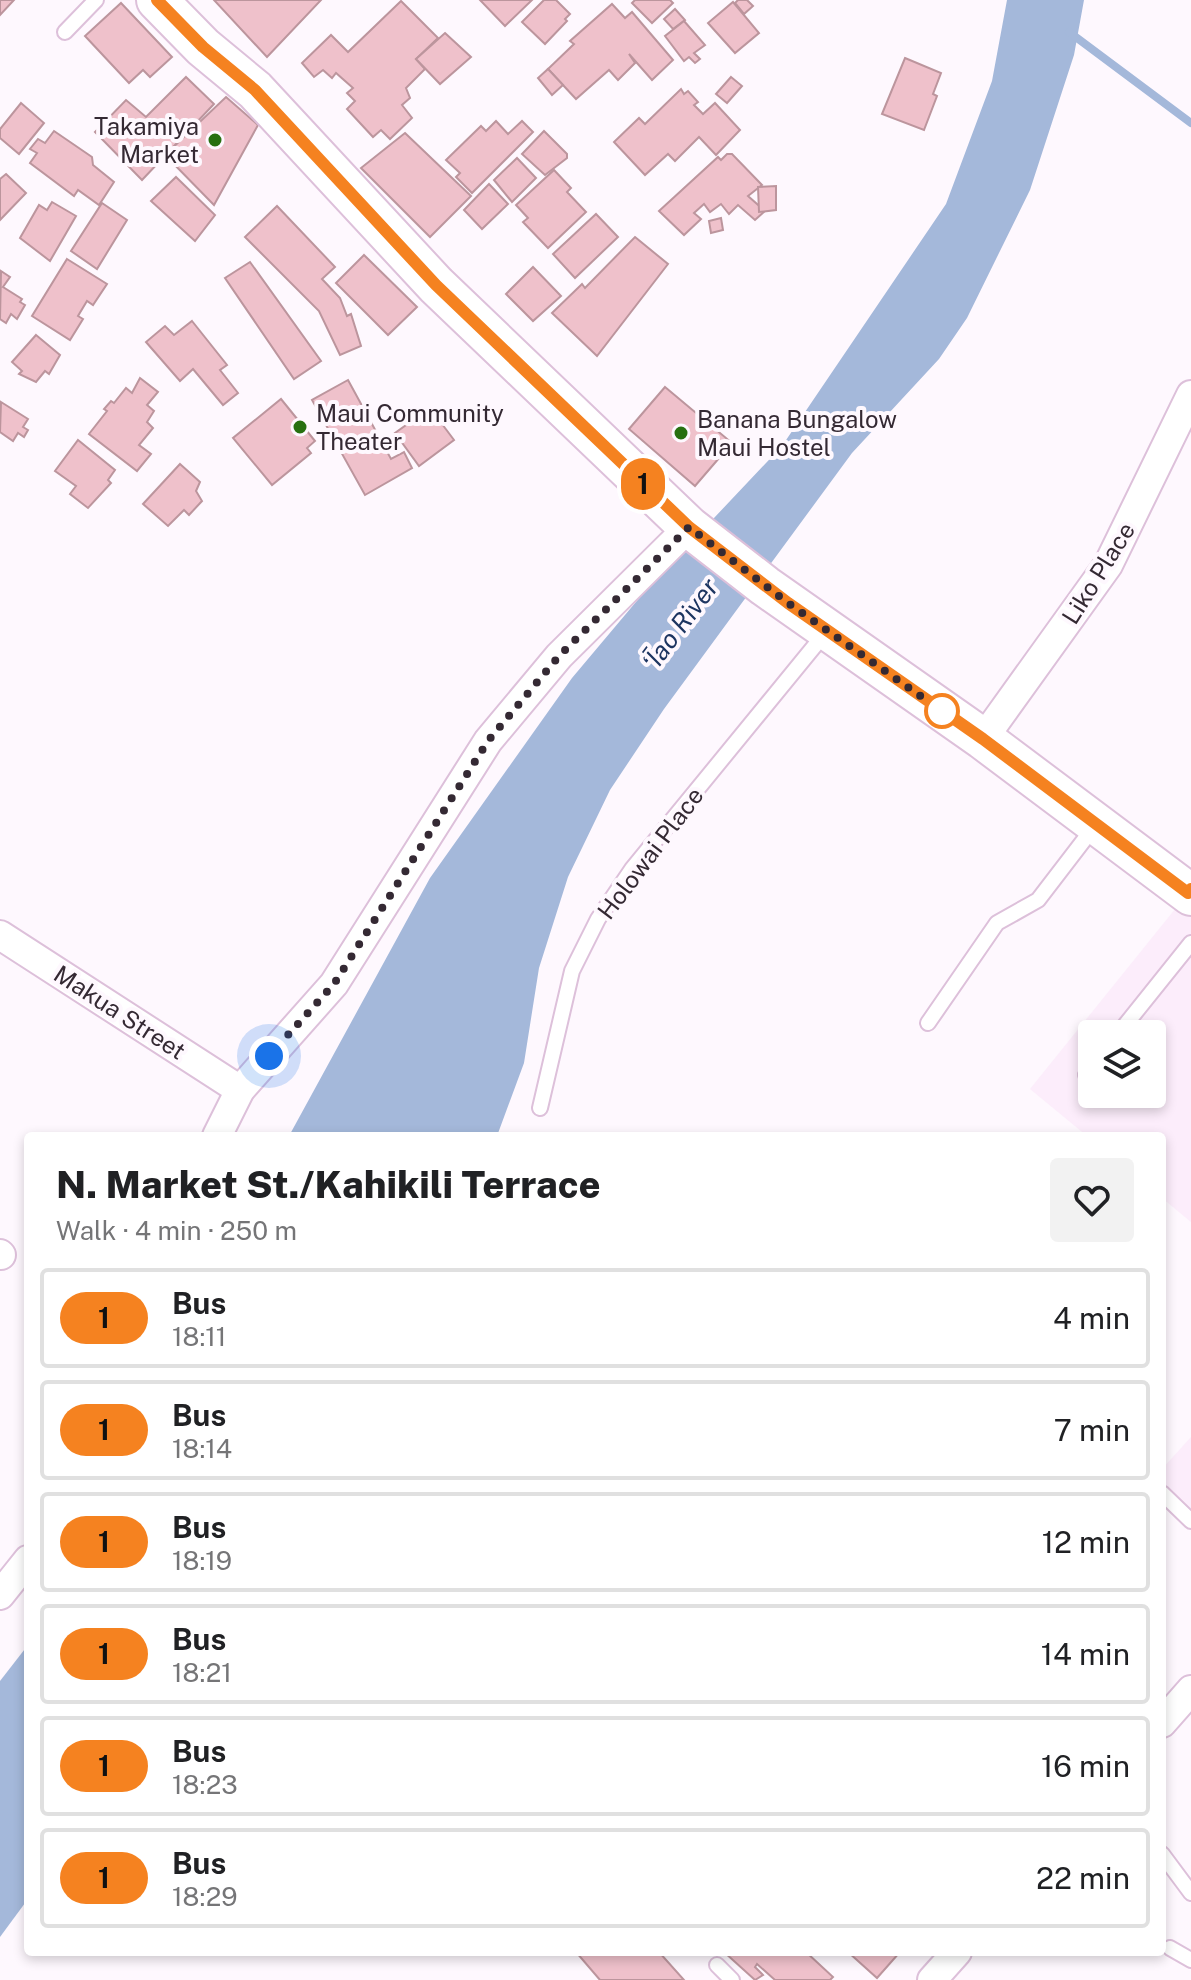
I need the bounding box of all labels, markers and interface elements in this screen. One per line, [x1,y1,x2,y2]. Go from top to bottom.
place label: Takamiya Market [94,112,199,168]
marker: Takamiya Market [206,131,224,149]
place label: Maui Community Theater [316,399,504,455]
place label: Banana Bungalow Maui Hostel [697,405,897,461]
marker: Maui Community Theater [291,418,309,436]
marker: Banana Bungalow Maui Hostel [672,424,690,442]
line badge: 1 [617,458,669,510]
text: 1 [637,467,649,500]
street label: Liko Place [1056,517,1140,629]
water label: ʻĪao River [636,572,725,676]
unlabelled marker [925,694,959,728]
street label: Holowai Place [591,782,709,924]
street label: Makua Street [49,959,191,1065]
map controls [1078,1020,1166,1108]
button: layers [1078,1020,1166,1108]
your location [249,1036,289,1076]
button: heart [1050,1158,1134,1242]
text: N. Market St./Kahikili Terrace [56,1162,601,1207]
text: Walk · 4 min · 250 m [56,1215,297,1246]
text: Bus [172,1285,226,1321]
text: 4 min [1053,1300,1130,1336]
text: 1 [98,1301,110,1334]
text: 18:11 [172,1321,226,1352]
text: Bus [172,1397,226,1433]
text: 7 min [1054,1412,1130,1448]
text: 1 [98,1413,110,1446]
text: 18:14 [172,1433,232,1464]
text: Bus [172,1509,226,1545]
text: 12 min [1042,1524,1130,1560]
text: 1 [98,1525,110,1558]
text: 18:19 [172,1545,232,1576]
text: Bus [172,1621,226,1657]
text: 14 min [1041,1636,1130,1672]
text: 1 [98,1637,110,1670]
text: 18:21 [172,1657,232,1688]
text: Bus [172,1733,226,1769]
text: 16 min [1041,1748,1130,1784]
text: 1 [98,1749,110,1782]
text: 18:23 [172,1769,238,1800]
text: Bus [172,1845,226,1881]
text: 22 min [1036,1860,1130,1896]
text: 1 [98,1861,110,1894]
text: 18:29 [172,1881,238,1912]

